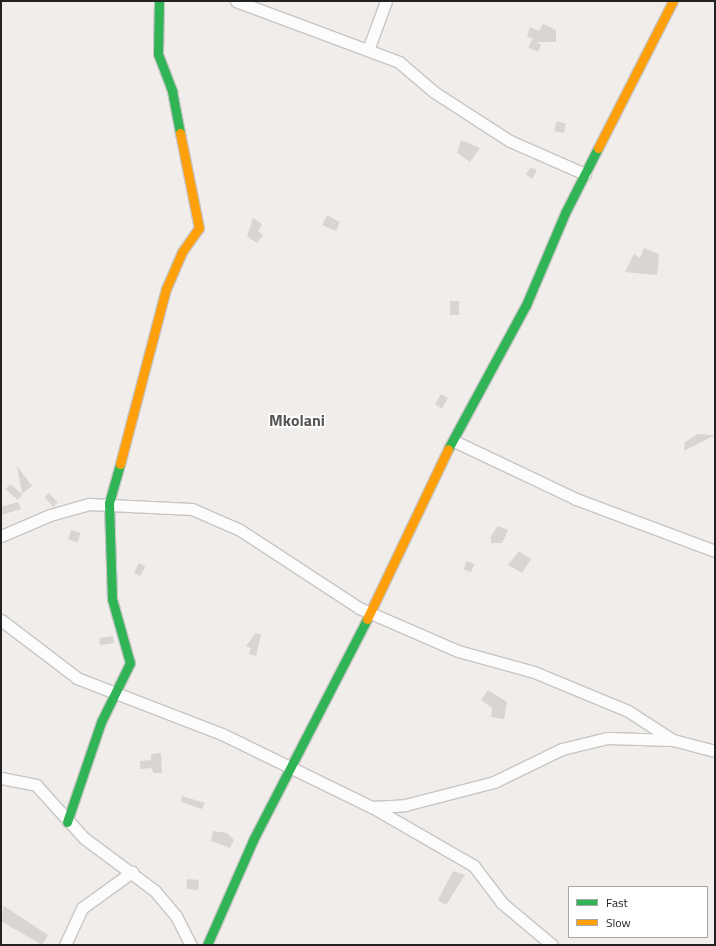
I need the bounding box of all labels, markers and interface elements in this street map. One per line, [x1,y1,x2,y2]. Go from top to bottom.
district label: Mkolani [269,410,325,430]
legend [568,886,708,938]
text: Fast [606,893,628,912]
text: Slow [606,913,631,932]

